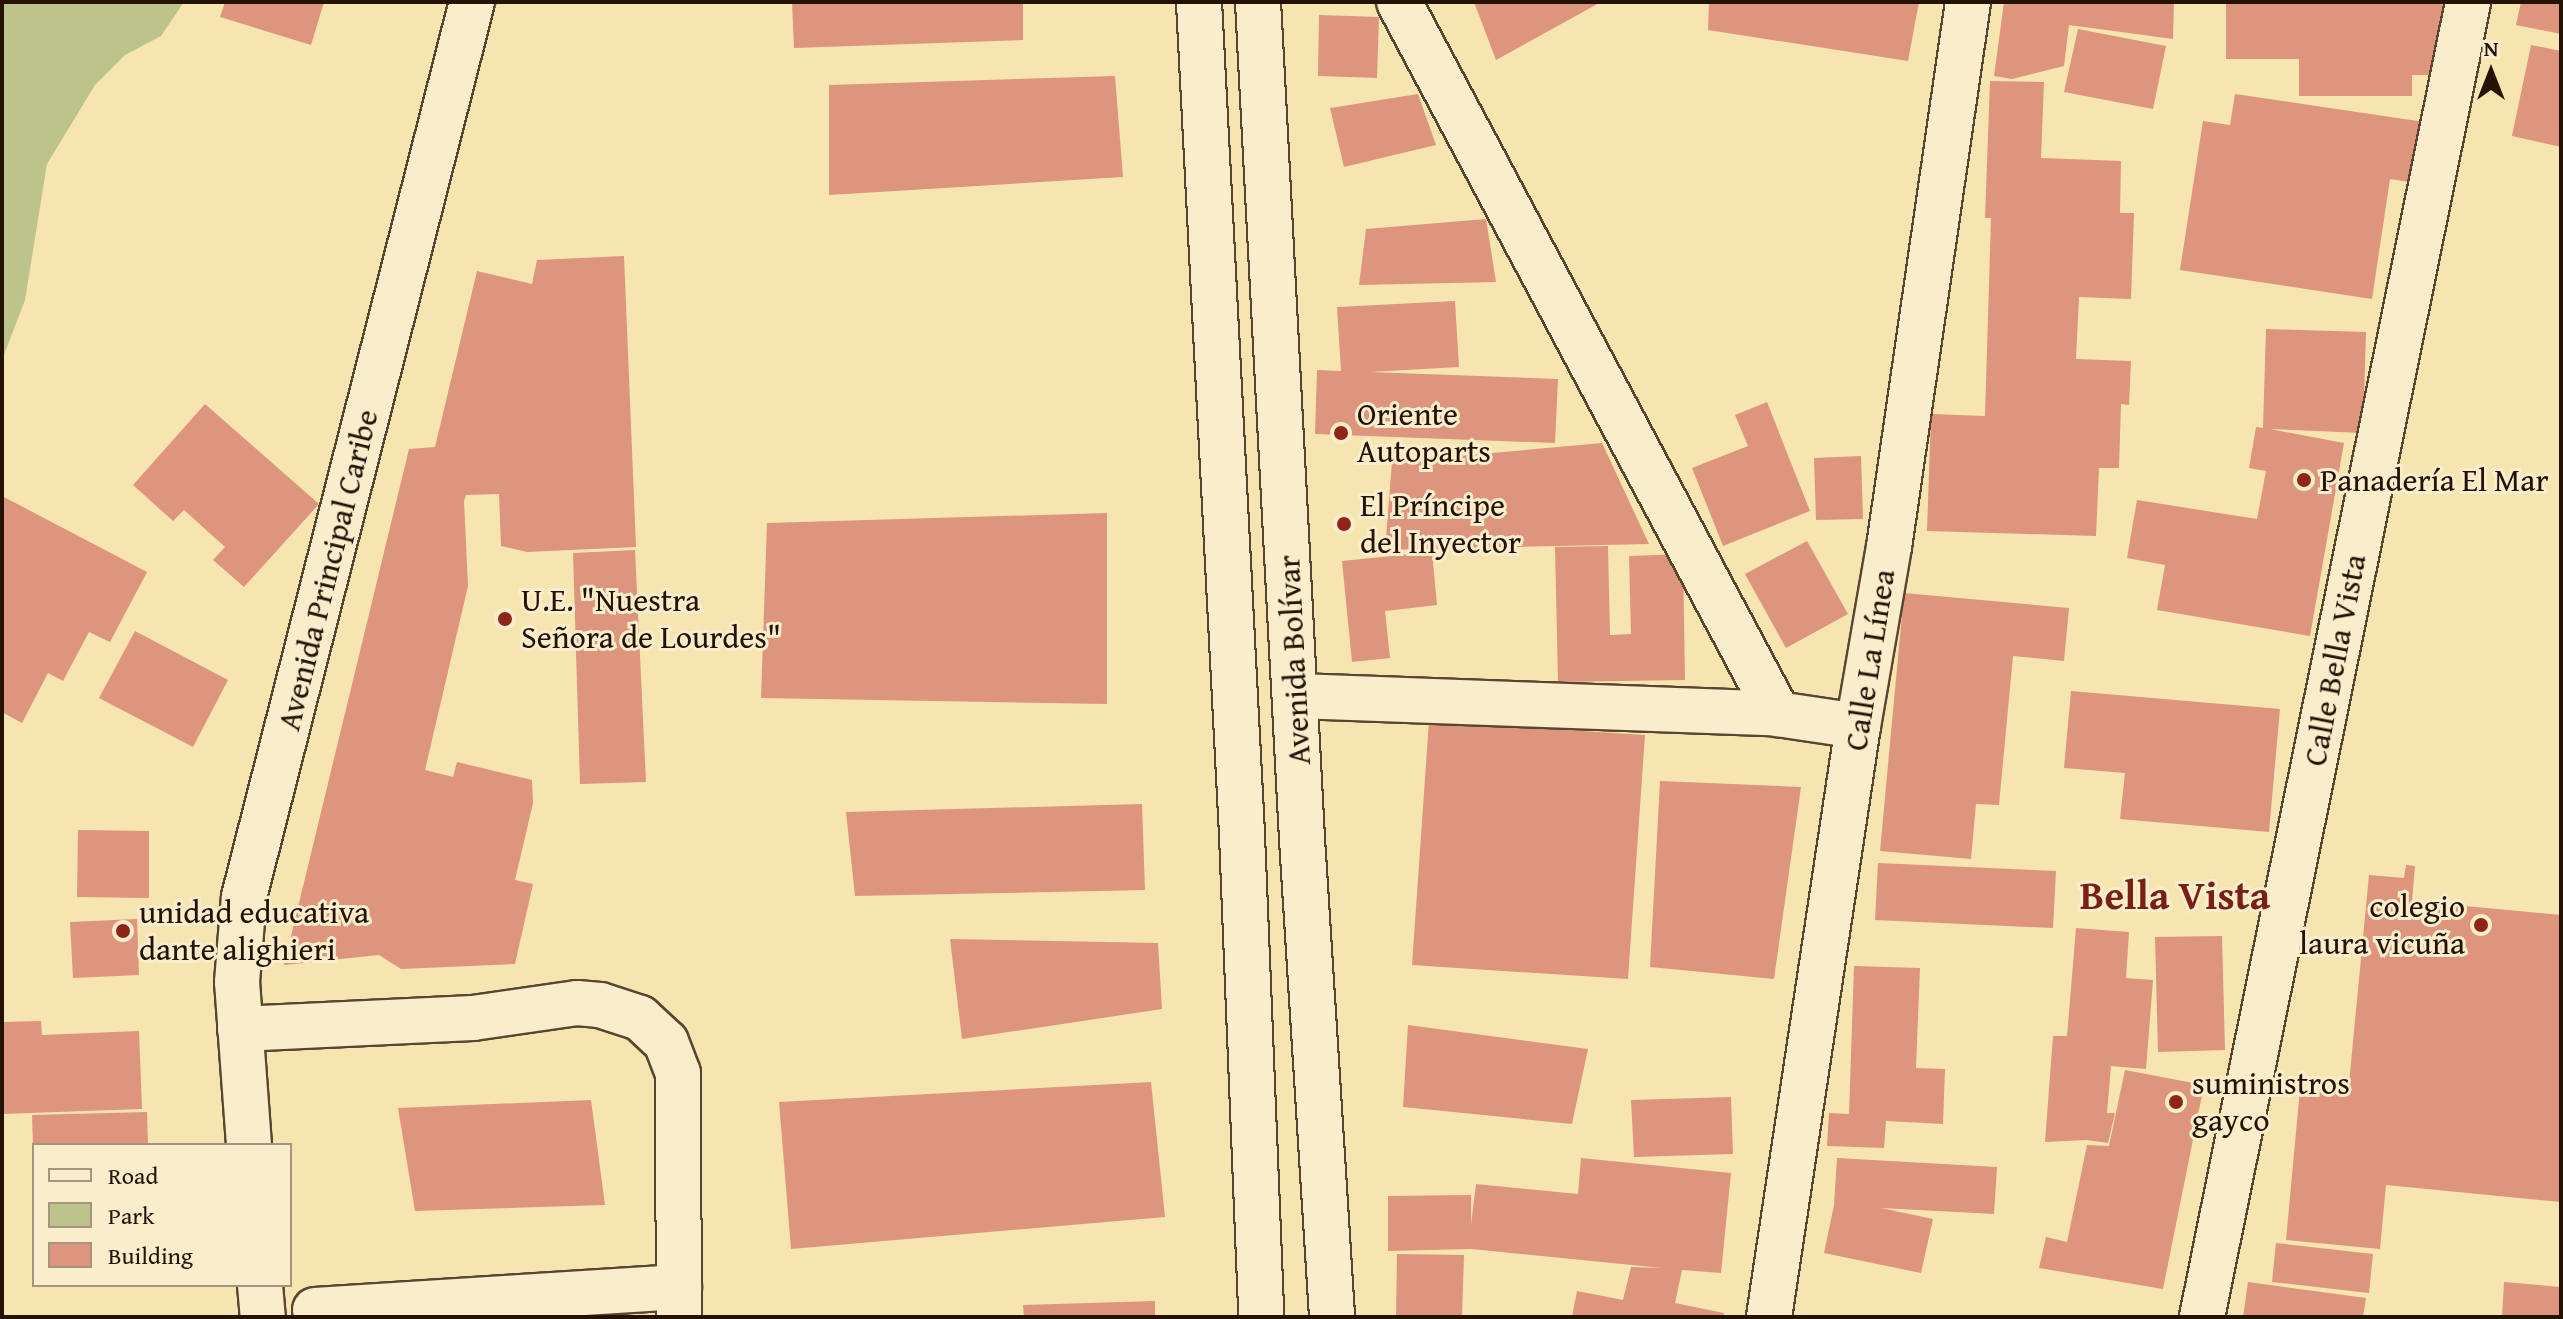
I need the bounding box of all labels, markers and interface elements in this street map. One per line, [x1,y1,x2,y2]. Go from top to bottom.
north arrow [2451,32,2531,112]
text: N [2484,32,2498,64]
place label: Oriente Autoparts [1357,396,1491,471]
street label: Avenida Principal Caribe [270,406,386,734]
marker: Oriente Autoparts [1332,424,1350,442]
place label: Panadería El Mar [2320,461,2549,499]
marker: Panadería El Mar [2295,471,2313,489]
place label: El Príncipe del Inyector [1360,487,1521,562]
marker: El Príncipe del Inyector [1335,515,1353,533]
street label: Calle Bella Vista [2296,551,2374,769]
street label: Avenida Bolívar [1269,554,1319,766]
street label: Calle La Línea [1837,567,1903,753]
place label: U.E. "Nuestra Señora de Lourdes" [521,582,781,657]
marker: U.E. "Nuestra Señora de Lourdes" [496,610,514,628]
district label: Bella Vista [2080,871,2270,919]
place label: colegio laura vicuña [2299,888,2465,963]
place label: unidad educativa dante alighieri [139,894,369,969]
marker: colegio laura vicuña [2472,916,2490,934]
marker: unidad educativa dante alighieri [114,922,132,940]
place label: suministros gayco [2192,1065,2350,1140]
marker: suministros gayco [2167,1093,2185,1111]
legend [32,1143,292,1287]
text: Road [108,1158,158,1193]
text: Park [108,1198,154,1233]
text: Building [108,1238,193,1273]

